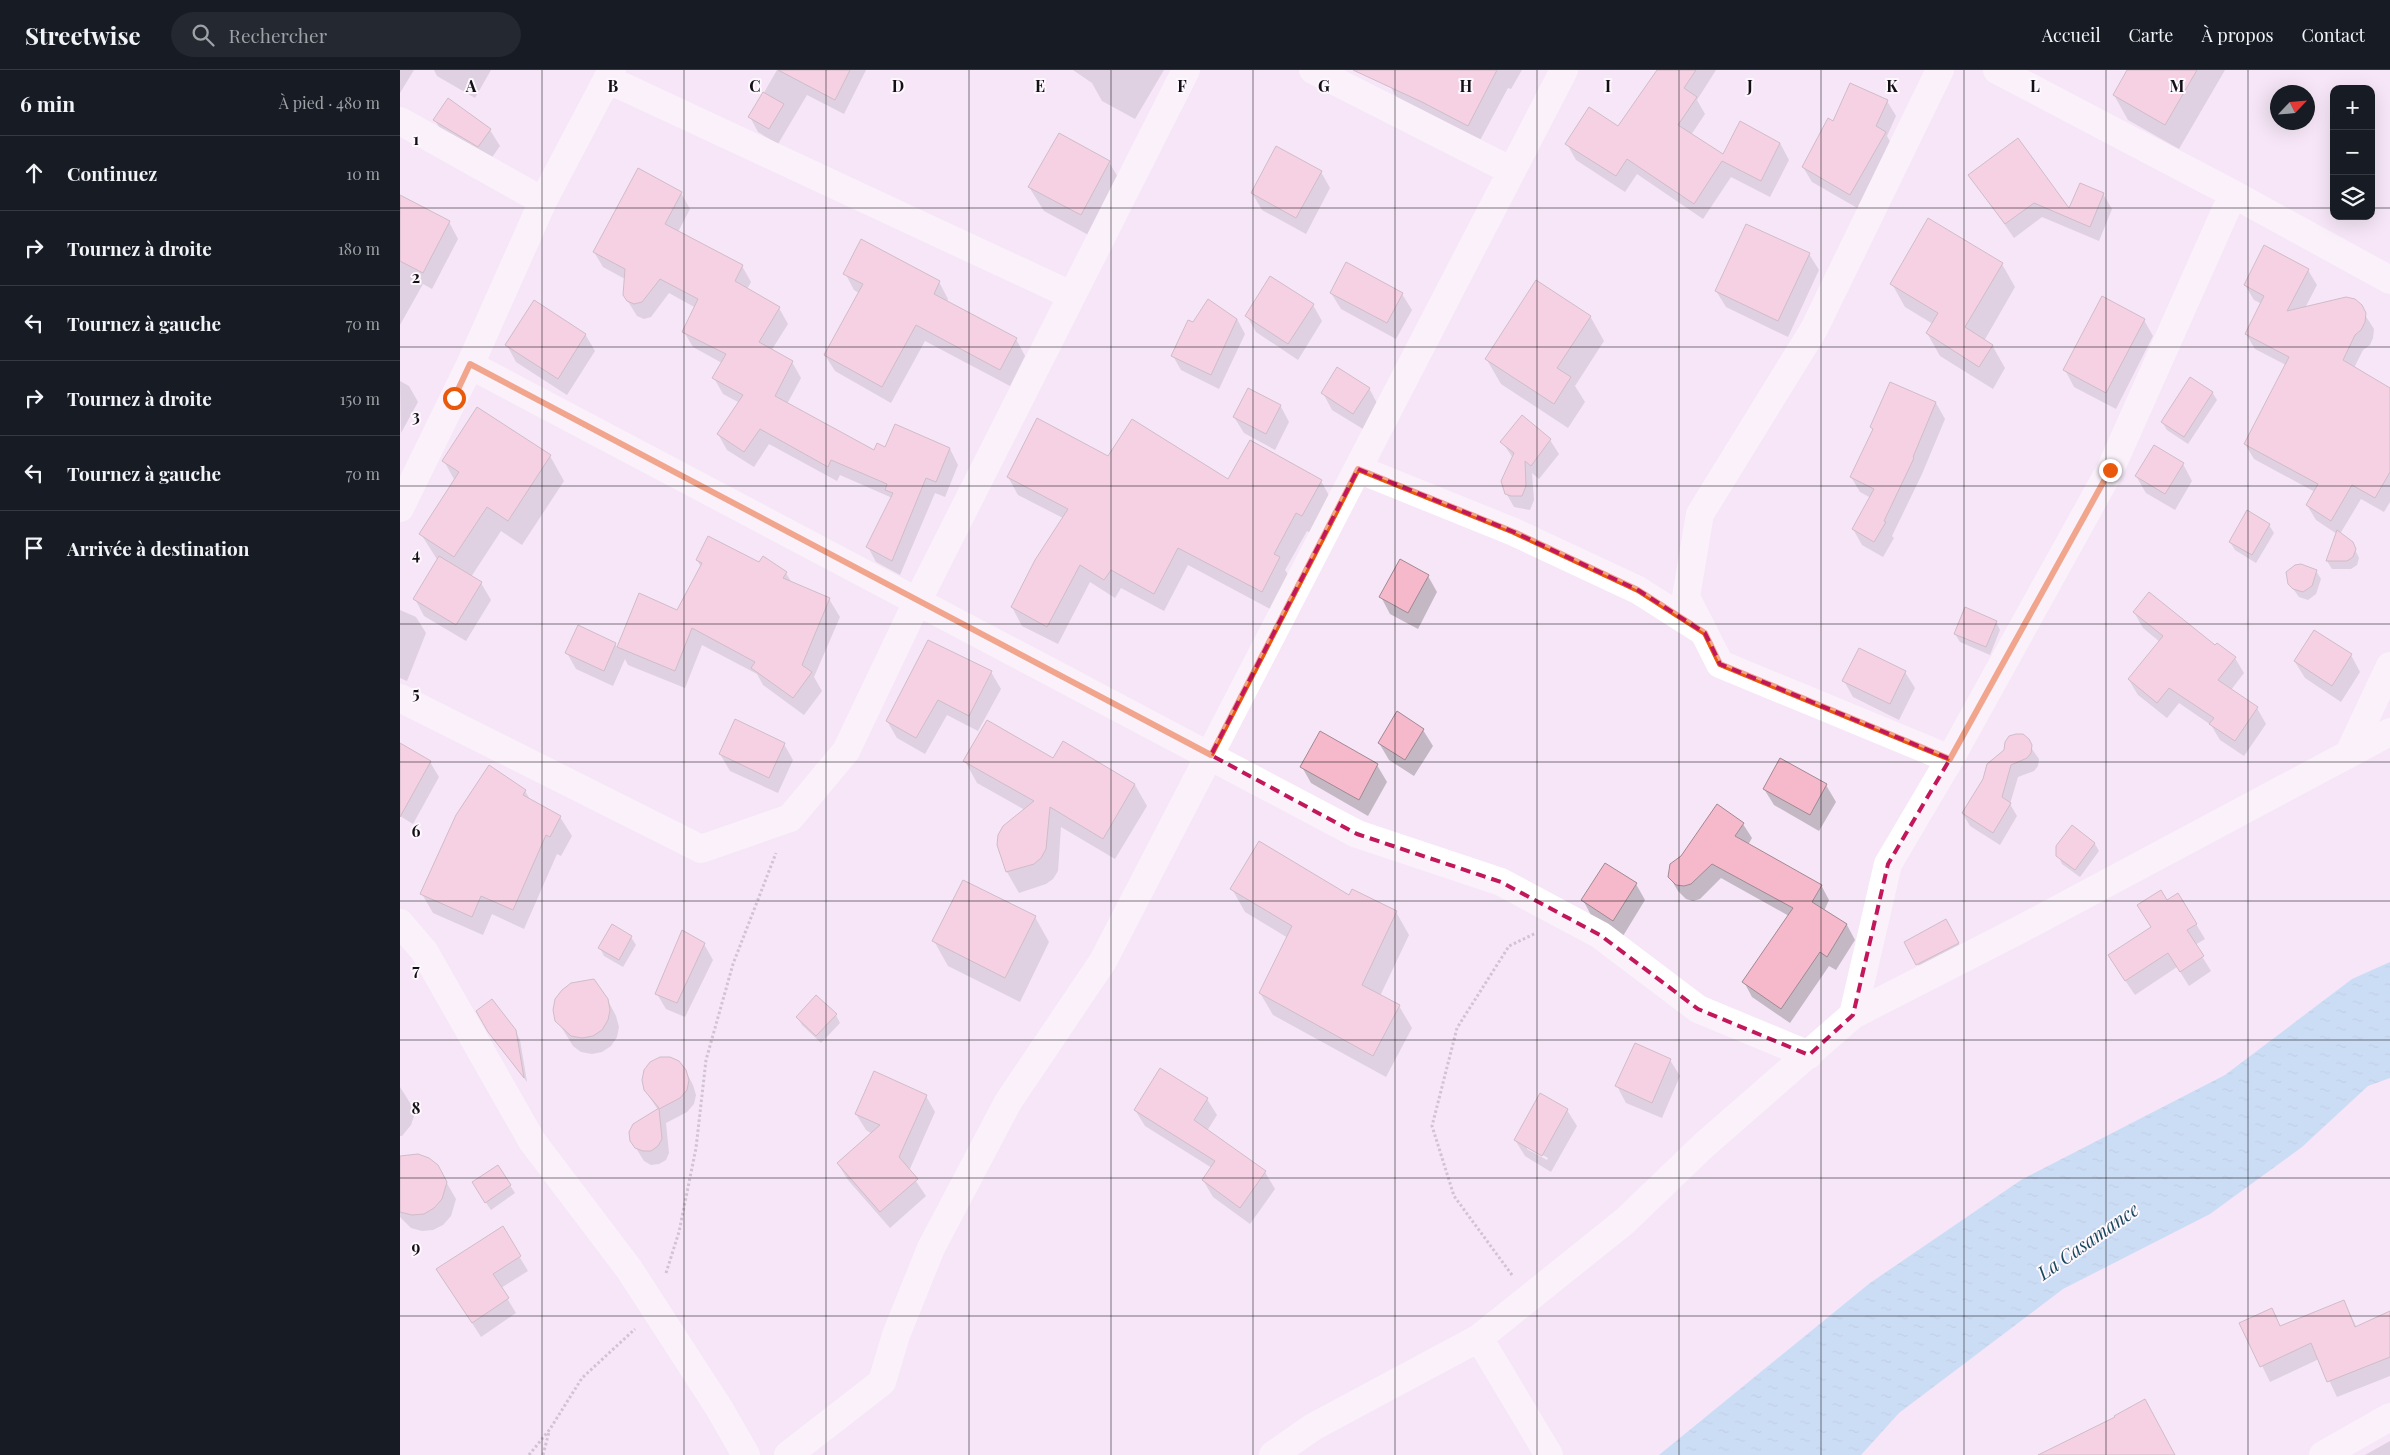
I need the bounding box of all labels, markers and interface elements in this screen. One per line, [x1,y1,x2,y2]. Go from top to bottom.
search box [171,12,521,57]
text: Streetwise [25,19,141,51]
icon: search [189,21,217,49]
text: Rechercher [229,22,327,48]
text: Accueil [2042,23,2101,47]
text: Carte [2129,23,2173,47]
text: À propos [2201,23,2274,47]
text: Contact [2302,23,2365,47]
text: A [465,75,477,96]
text: B [608,75,619,96]
text: C [749,75,761,96]
text: D [892,75,904,96]
text: E [1035,75,1045,96]
text: F [1177,75,1187,96]
text: G [1318,75,1330,96]
text: H [1460,75,1473,96]
text: I [1605,75,1611,96]
text: J [1746,75,1753,96]
text: K [1886,75,1898,96]
text: L [2030,75,2040,96]
text: M [2170,75,2185,96]
north arrow [2270,85,2315,130]
map controls [2330,85,2375,220]
button: + [2330,85,2375,130]
text: 6 min [20,89,75,117]
text: À pied · 480 m [279,92,380,113]
text: 1 [413,128,419,149]
button: − [2330,130,2375,175]
icon: ahead [20,159,48,187]
text: Continuez [67,160,157,186]
text: 10 m [346,163,380,184]
button: layers [2330,175,2375,220]
icon: right [20,234,48,262]
text: Tournez à droite [67,235,212,261]
text: 180 m [338,238,380,259]
text: 2 [412,266,420,287]
icon: left [20,309,48,337]
text: Tournez à gauche [67,310,221,336]
text: 70 m [346,313,380,334]
icon: right [20,384,48,412]
text: Tournez à droite [67,385,212,411]
route start [443,387,466,410]
text: 150 m [340,388,380,409]
text: 3 [412,405,420,426]
icon: left [20,459,48,487]
route end [2099,459,2122,482]
text: Tournez à gauche [67,460,221,486]
text: 70 m [346,463,380,484]
icon: arrive [20,534,48,562]
text: Arrivée à destination [67,535,249,561]
text: 4 [412,543,420,564]
text: 5 [412,682,420,703]
text: 6 [412,820,421,841]
text: 7 [412,959,420,980]
text: 8 [412,1097,421,1118]
water label: La Casamance [2031,1196,2143,1285]
text: 9 [412,1236,421,1257]

